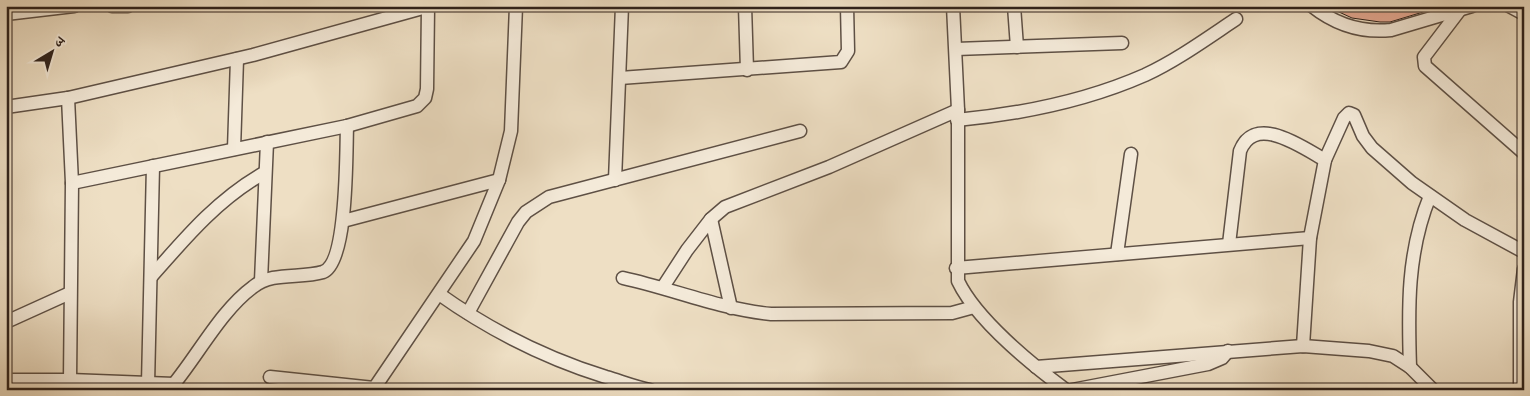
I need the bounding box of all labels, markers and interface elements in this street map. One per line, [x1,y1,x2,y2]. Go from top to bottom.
north arrow [28,28,78,78]
text: उ [51,32,69,52]

